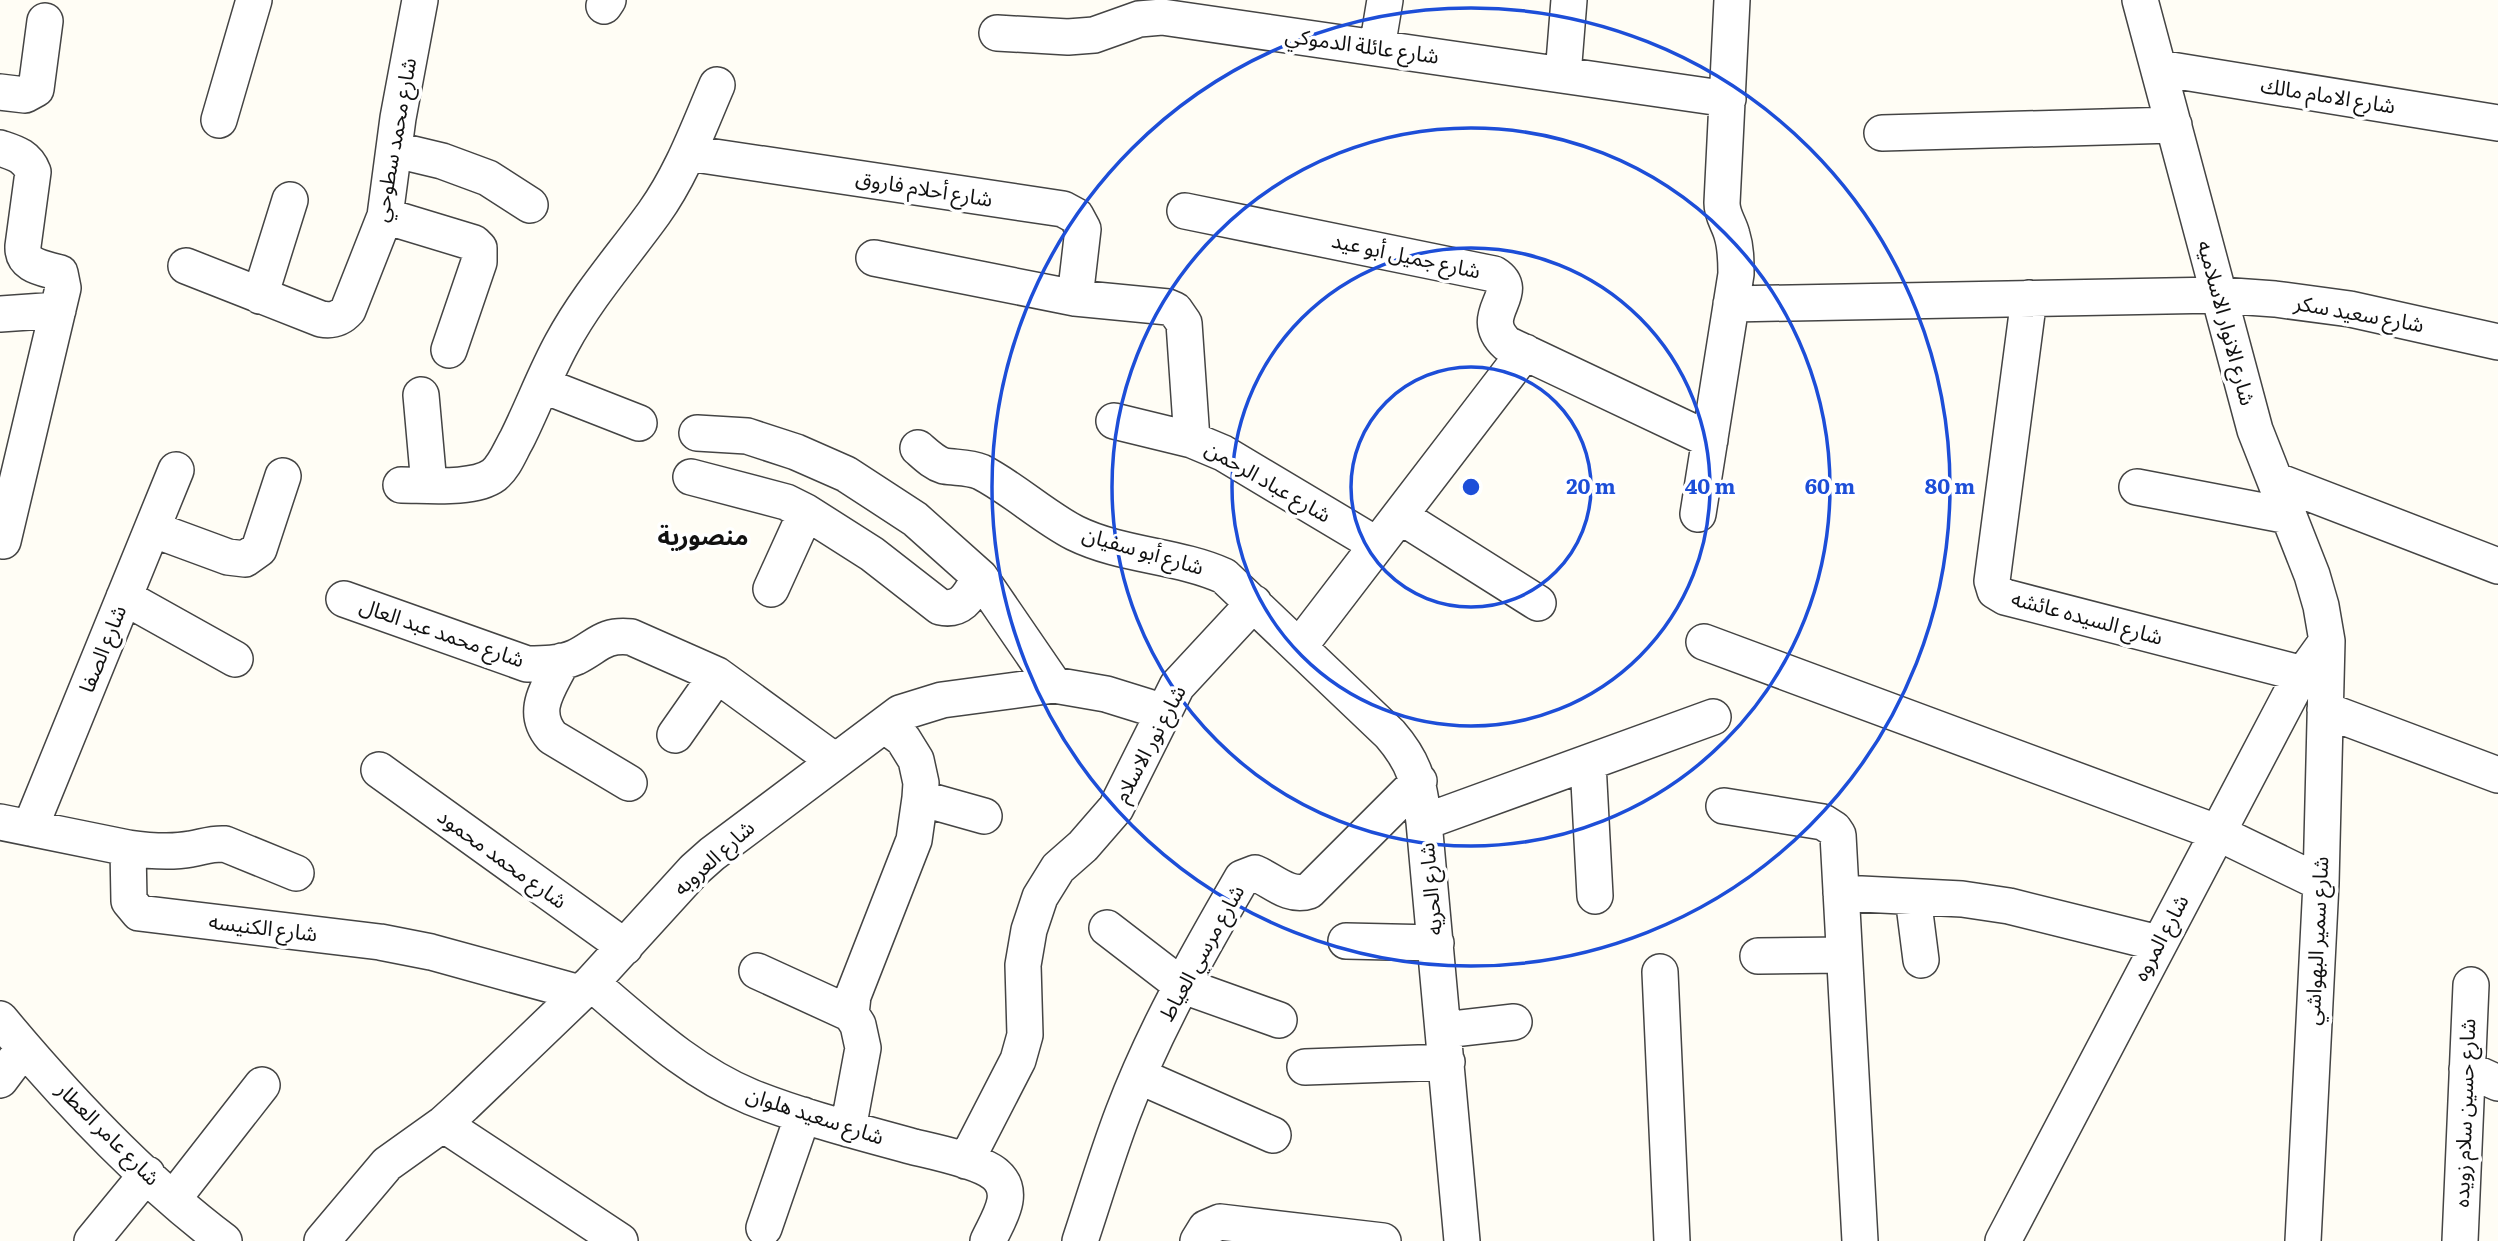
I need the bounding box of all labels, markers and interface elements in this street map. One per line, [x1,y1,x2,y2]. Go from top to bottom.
street label: شارع عائلة الدموكي [1283,17,1441,72]
street label: شارع محمد سطوحي [363,55,425,225]
street label: شارع الامام مالك [2258,68,2398,122]
street label: شارع أحلام فاروق [853,160,995,216]
street label: شارع جميل أبو عيد [1329,223,1484,286]
street label: شارع الانوار الاسلاميه [2189,236,2265,409]
street label: شارع سعيد سكر [2291,285,2427,340]
street label: شارع عباد الرحمن [1199,431,1338,530]
text: 20 m [1566,469,1616,500]
text: 40 m [1685,469,1735,500]
text: 60 m [1805,469,1855,500]
text: 80 m [1925,469,1975,500]
centre of rings [1459,475,1483,499]
street label: شارع أبو سفيان [1079,516,1208,583]
district label: منصورية [658,517,748,552]
street label: شارع السيده عائشه [2008,580,2167,653]
street label: شارع محمد عبد العال [356,588,529,675]
street label: شارع الصفا [69,600,134,697]
street label: شارع نور الاسلام [1104,679,1194,808]
street label: شارع محمد محمود [431,799,575,916]
street label: شارع العروبه [665,811,761,903]
street label: شارع الحريه [1409,841,1450,937]
street label: شارع سمير البهواشي [2295,856,2337,1026]
street label: شارع مرسي العياط [1149,878,1253,1027]
street label: شارع المروه [2123,888,2196,987]
street label: شارع الكنيسه [207,903,319,950]
street label: شارع حسين سلام زويده [2444,1018,2484,1208]
street label: شارع عامر العطار [49,1073,169,1193]
street label: شارع سعيد هلوان [742,1077,889,1152]

